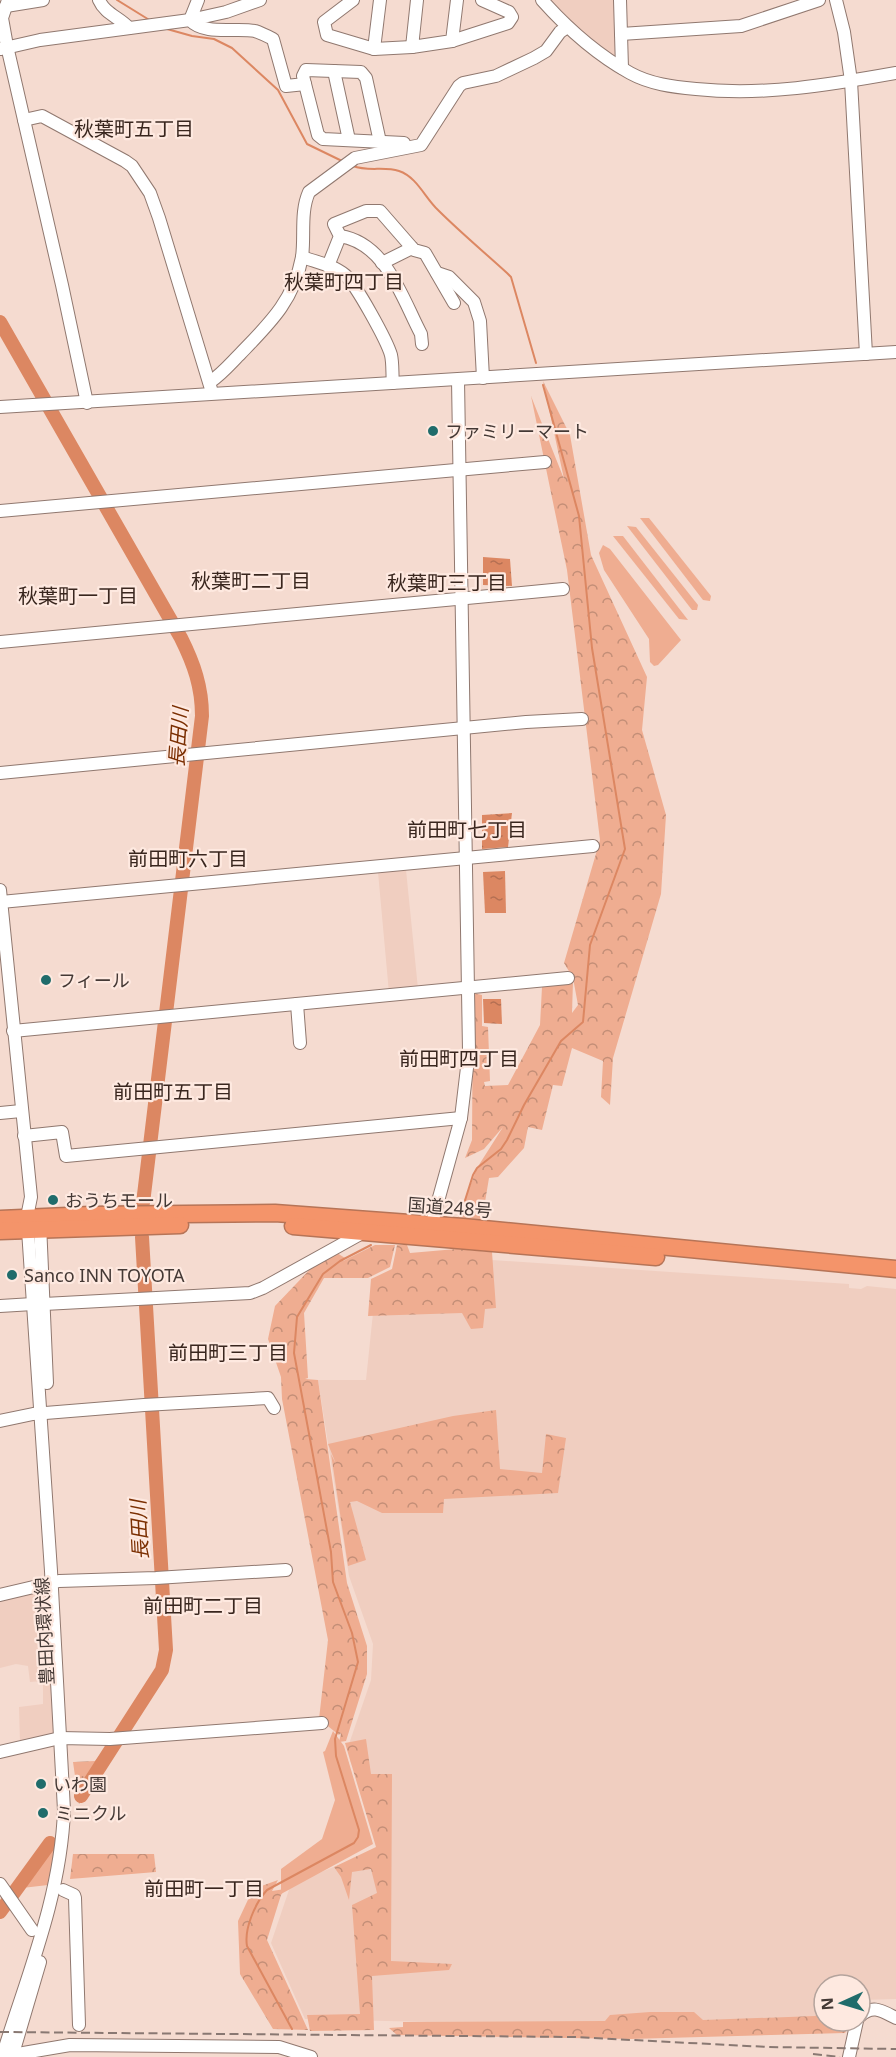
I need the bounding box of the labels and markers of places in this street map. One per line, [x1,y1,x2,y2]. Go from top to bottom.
place label: ファミリーマート [445,419,589,443]
marker: ファミリーマート [426,424,440,438]
place label: フィール [58,968,130,992]
marker: フィール [39,973,53,987]
place label: おうちモール [65,1188,173,1212]
marker: おうちモール [46,1193,60,1207]
place label: Sanco INN TOYOTA [24,1263,185,1287]
marker: Sanco INN TOYOTA [5,1268,19,1282]
place label: いわ園 [53,1772,107,1796]
marker: いわ園 [34,1777,48,1791]
place label: ミニクル [55,1801,126,1825]
marker: ミニクル [36,1806,50,1820]

